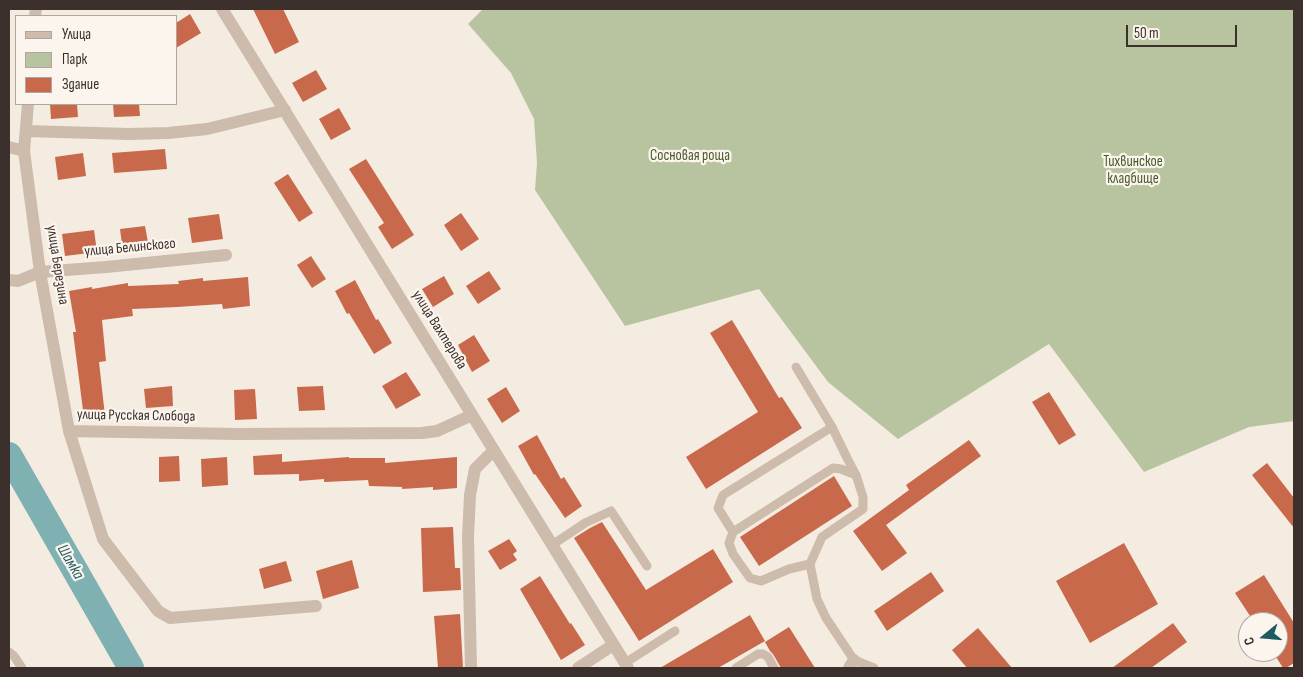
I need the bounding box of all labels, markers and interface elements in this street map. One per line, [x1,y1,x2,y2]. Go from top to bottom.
legend [15,15,178,105]
scale bar [1128,15,1239,47]
text: 50 m [1134,24,1159,43]
text: Улица [62,25,91,44]
text: Парк [62,50,87,69]
text: Здание [62,75,99,94]
park label: Сосновая роща [650,147,730,165]
park label: Тихвинское кладбище [1103,153,1163,188]
street label: улица Березина [42,224,72,306]
street label: улица Белинского [84,235,176,261]
street label: улица Вахтерова [408,287,470,373]
street label: улица Русская Слобода [77,406,195,426]
water label: Шамка [52,541,88,583]
north arrow [1238,612,1288,662]
text: С [1240,635,1258,647]

